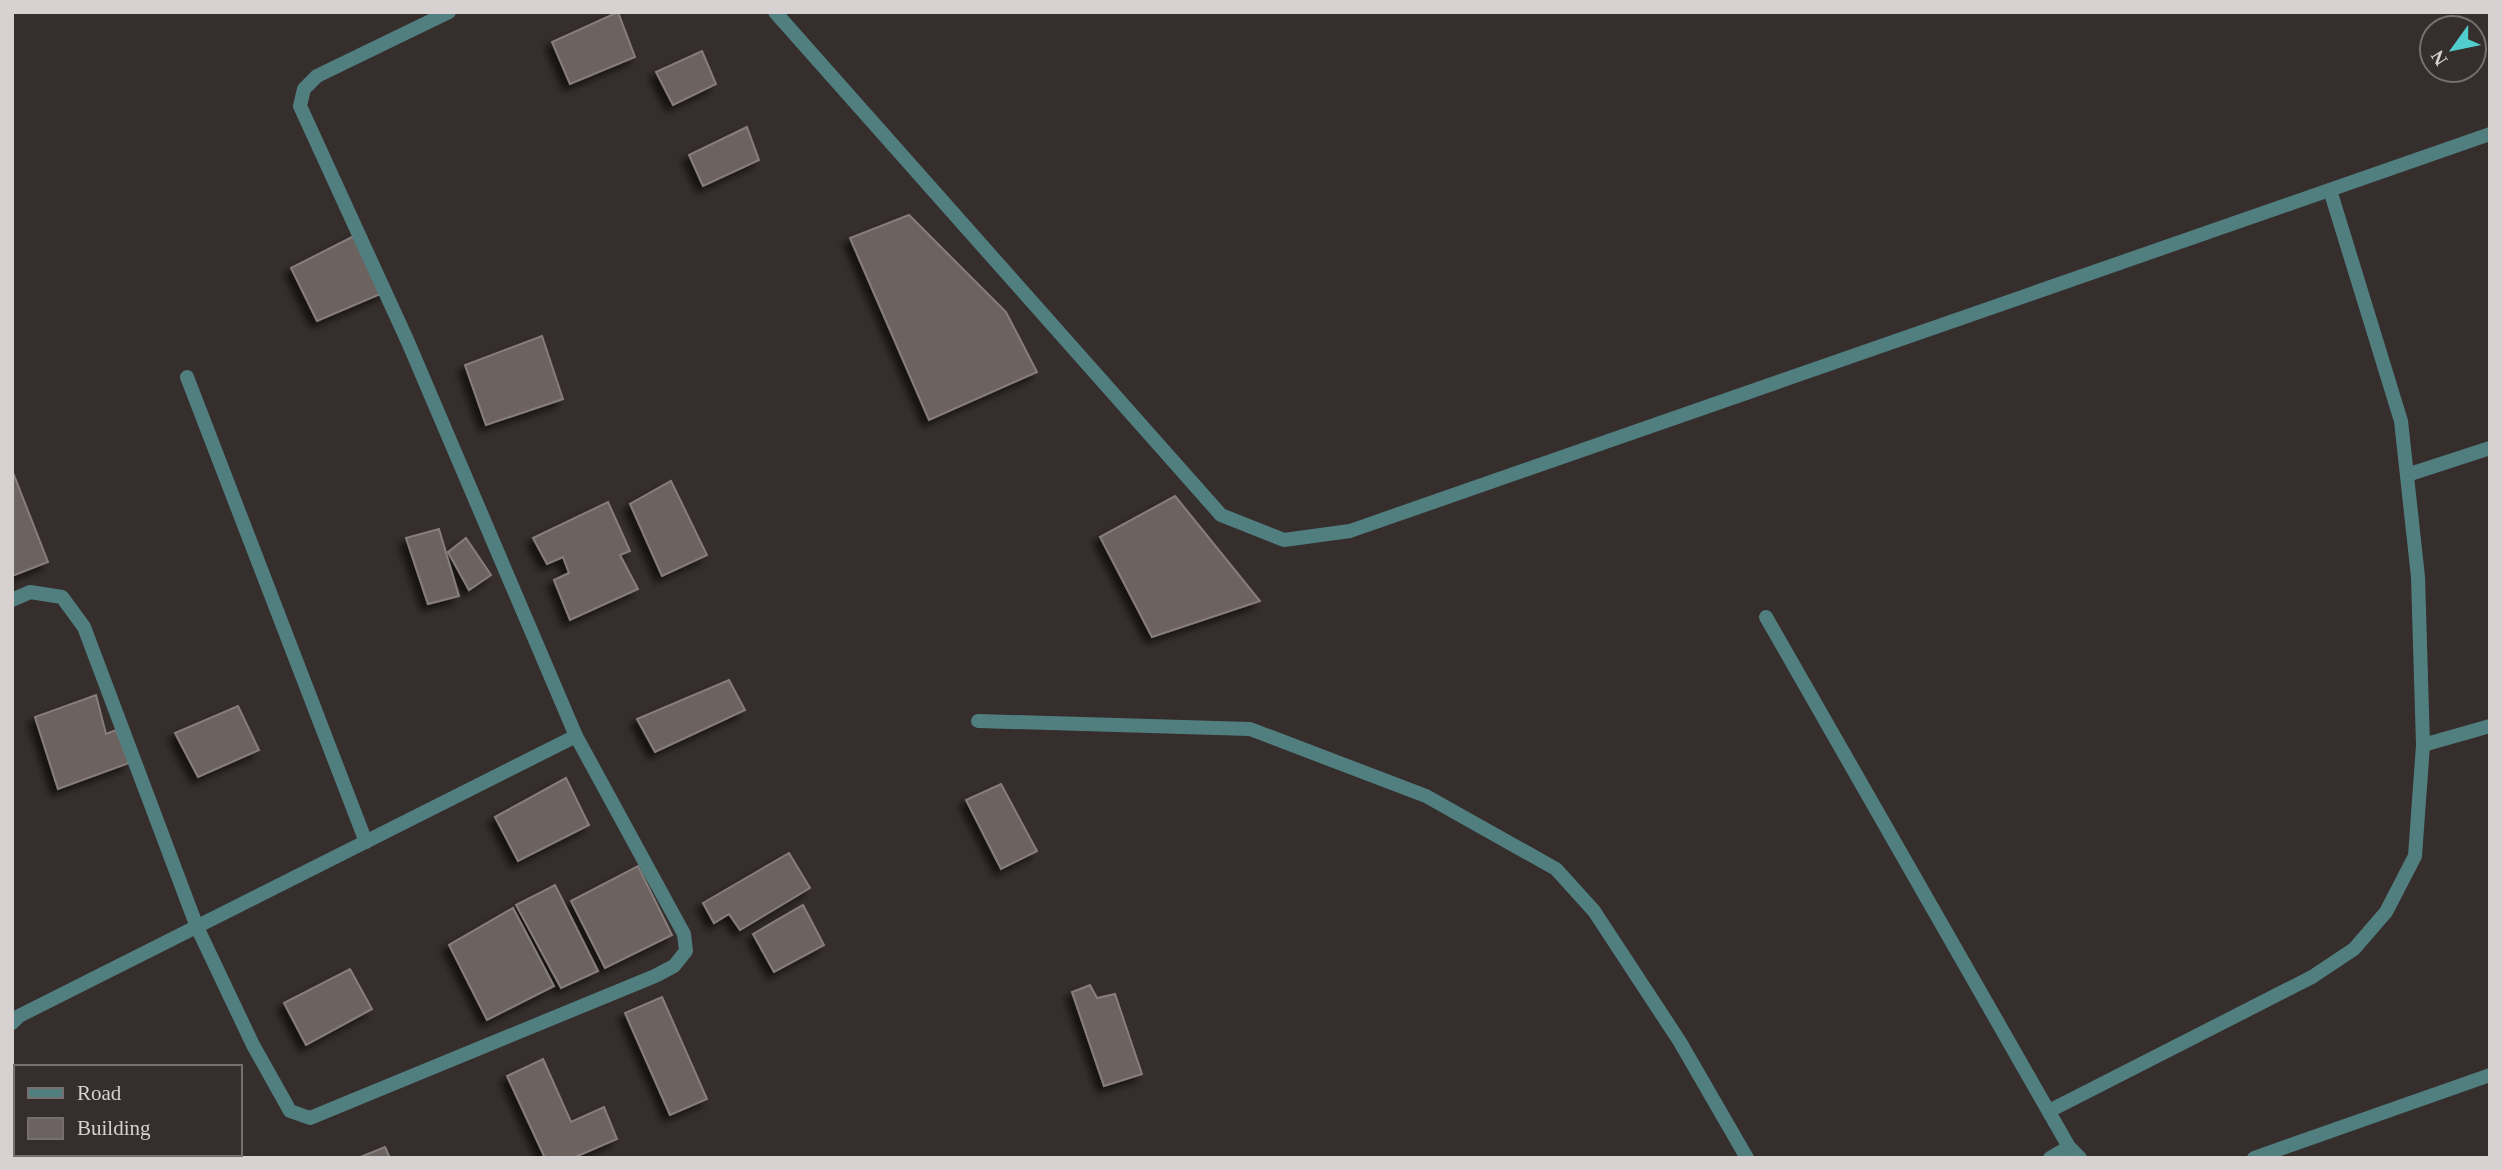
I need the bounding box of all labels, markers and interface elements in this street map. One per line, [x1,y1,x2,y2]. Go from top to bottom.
north arrow [2418,14,2488,84]
text: N [2426,46,2452,69]
legend [14,1065,242,1156]
text: Road [77,1081,122,1105]
text: Building [77,1116,151,1140]

